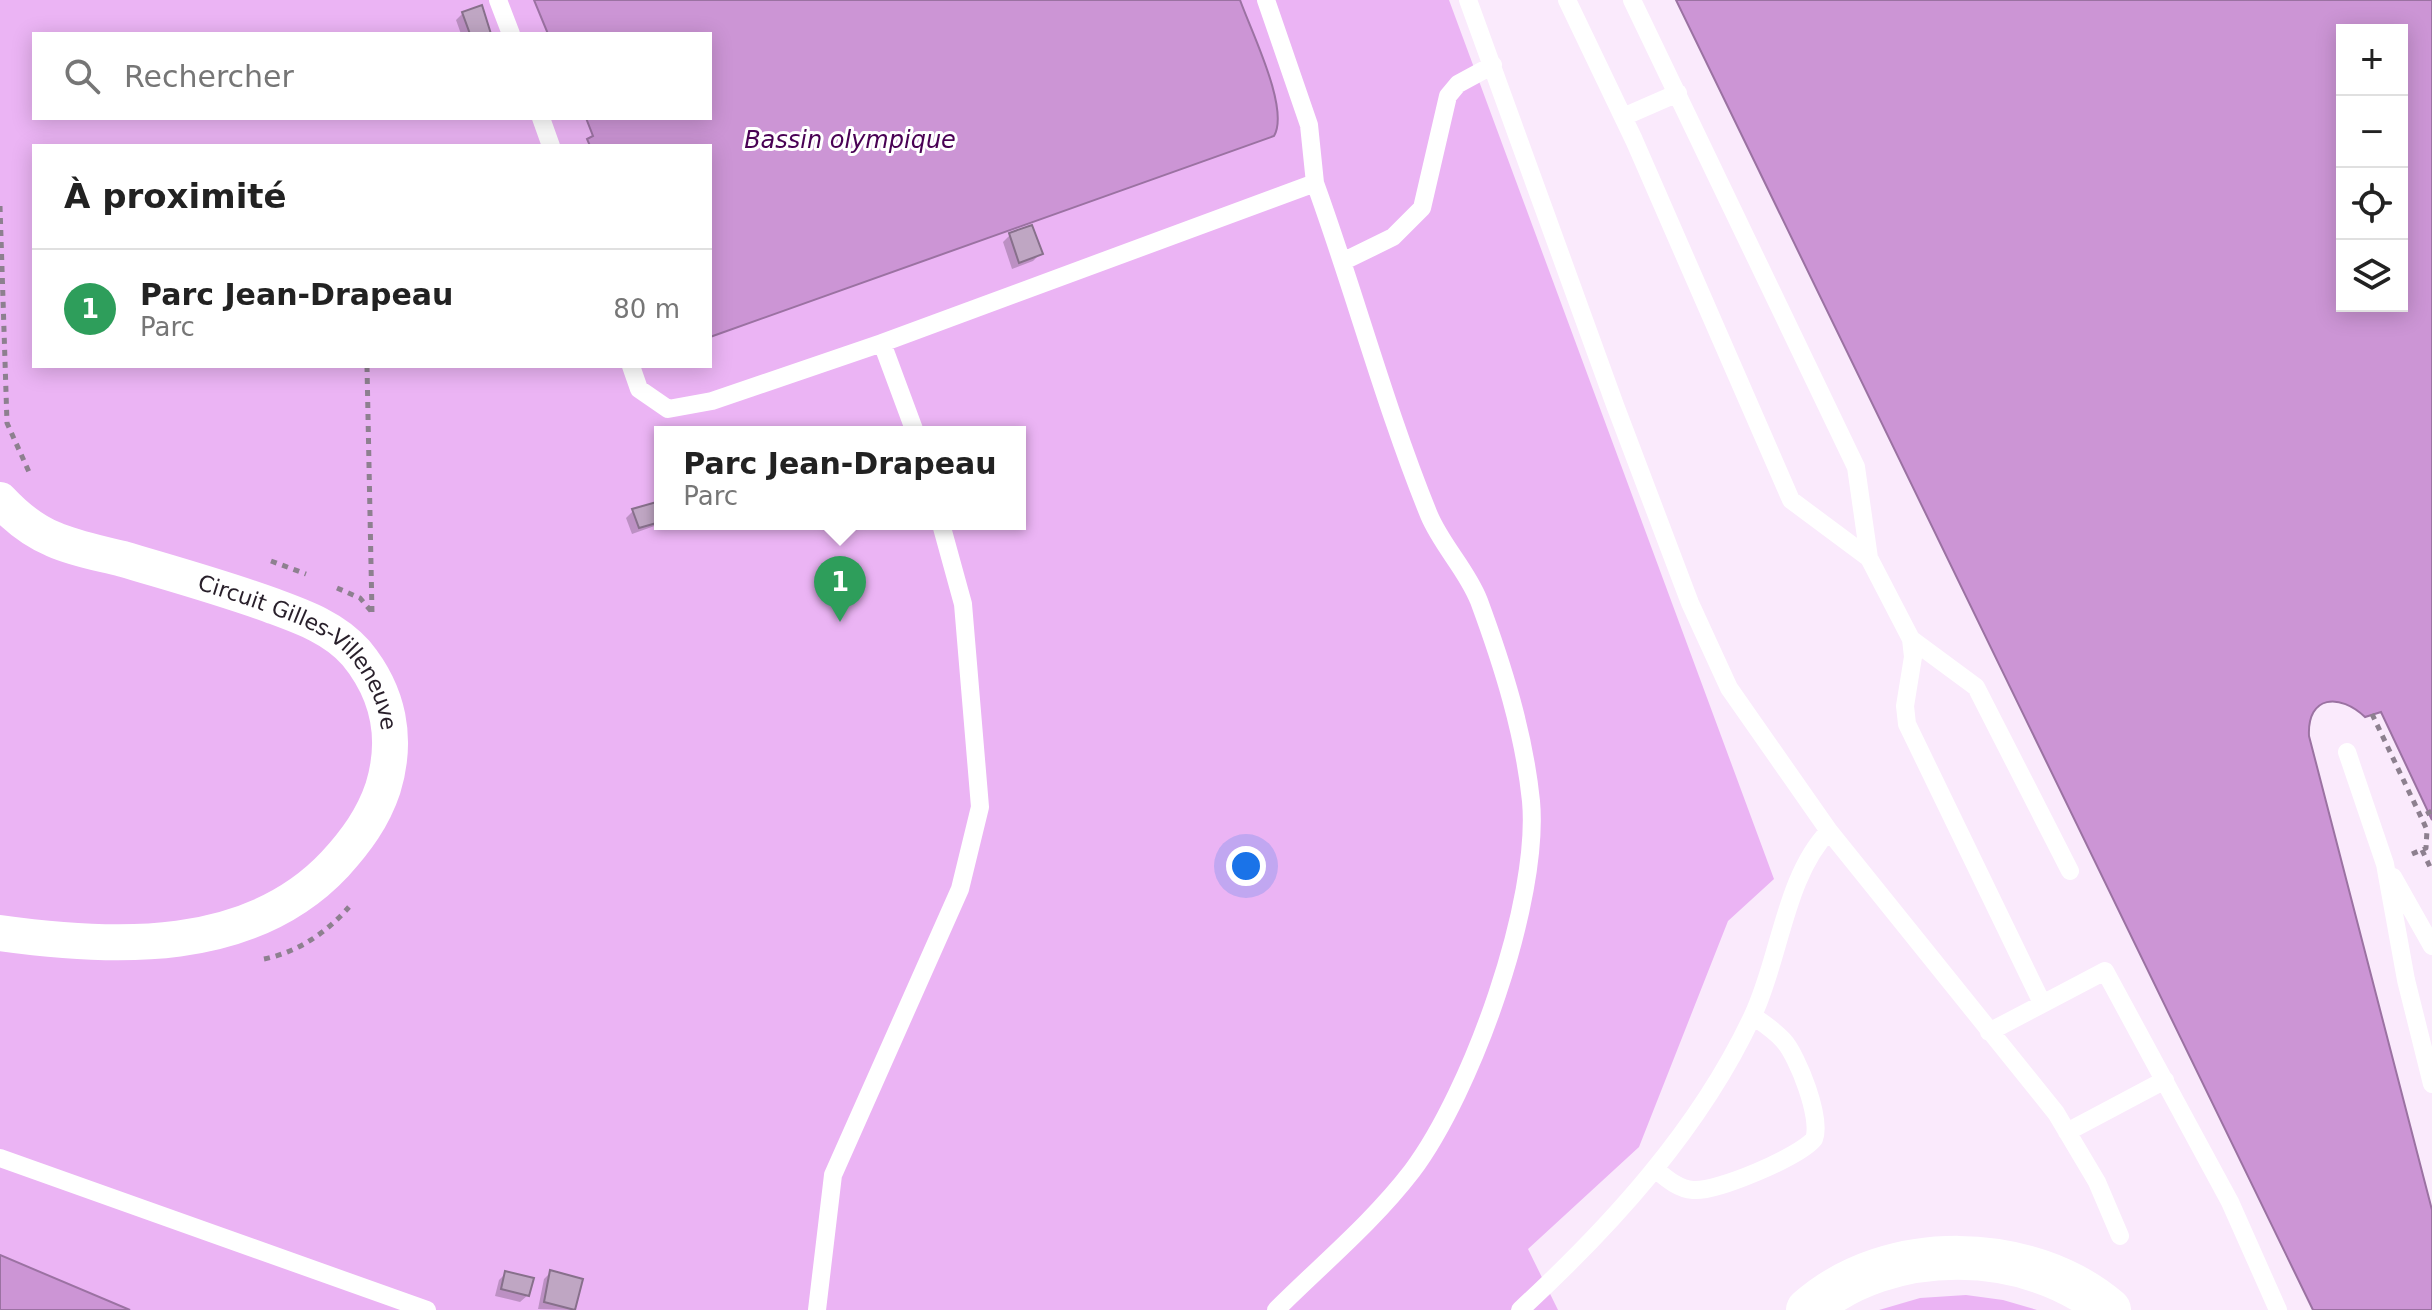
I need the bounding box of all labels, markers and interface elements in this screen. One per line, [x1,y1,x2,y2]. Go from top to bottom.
map controls [2336,24,2408,312]
button: + [2336,24,2408,96]
search box [32,32,712,120]
icon: search [60,54,104,98]
text: Rechercher [124,59,294,94]
button: − [2336,96,2408,168]
water label: Bassin olympique [744,126,956,154]
button: locate [2336,168,2408,240]
text: À proximité [64,176,287,216]
button: layers [2336,240,2408,312]
text: Parc Jean-Drapeau [140,277,453,312]
text: 1 [81,294,99,324]
text: 80 m [613,294,680,324]
text: Parc [140,312,195,342]
popup [654,426,1026,530]
text: Parc Jean-Drapeau [683,446,997,481]
text: Parc [683,481,738,511]
pin: 1 [814,556,866,622]
street label: Circuit Gilles-Villeneuve [195,570,402,732]
your location [1226,846,1266,886]

